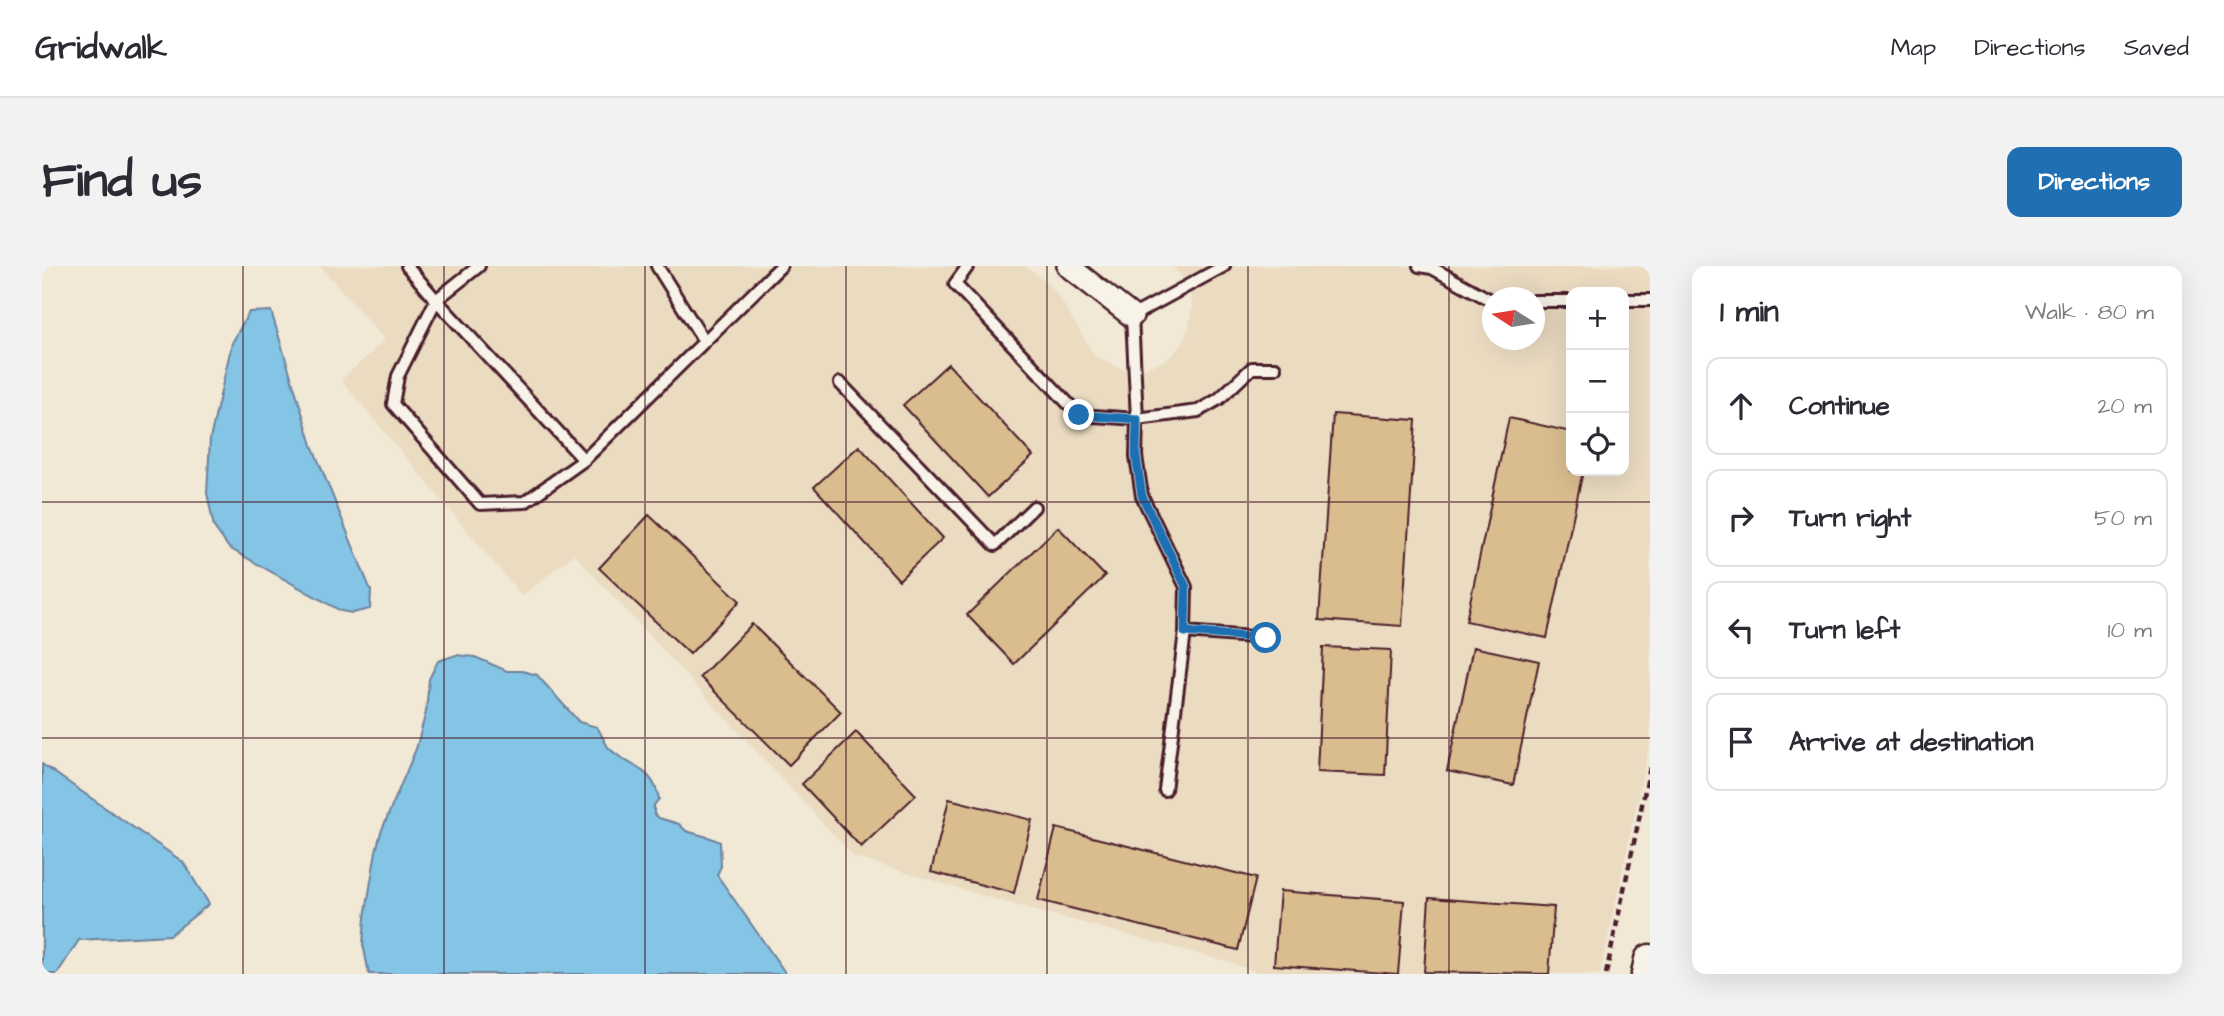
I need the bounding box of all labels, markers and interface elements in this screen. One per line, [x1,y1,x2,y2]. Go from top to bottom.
text: Gridwalk [35,25,167,71]
text: Map [1891,31,1936,65]
text: Directions [1974,31,2086,65]
text: Saved [2124,31,2189,65]
button: Directions [2007,147,2182,217]
text: Find us [42,148,202,216]
north arrow [1482,287,1545,350]
map controls [1566,287,1629,476]
button: + [1566,287,1629,350]
text: 1 min [1720,291,1779,333]
text: Walk · 80 m [2025,296,2154,328]
button: − [1566,350,1629,413]
icon: ahead [1722,387,1760,425]
text: Continue [1789,388,1890,424]
text: 20 m [2097,390,2152,422]
route end [1063,399,1094,430]
button: locate [1566,413,1629,476]
icon: right [1722,499,1760,537]
text: Turn right [1789,500,1911,536]
text: 50 m [2094,502,2152,534]
icon: left [1722,611,1760,649]
text: Turn left [1789,612,1900,648]
text: 10 m [2107,614,2152,646]
route start [1250,622,1281,653]
icon: arrive [1722,723,1760,761]
text: Arrive at destination [1789,724,2034,760]

